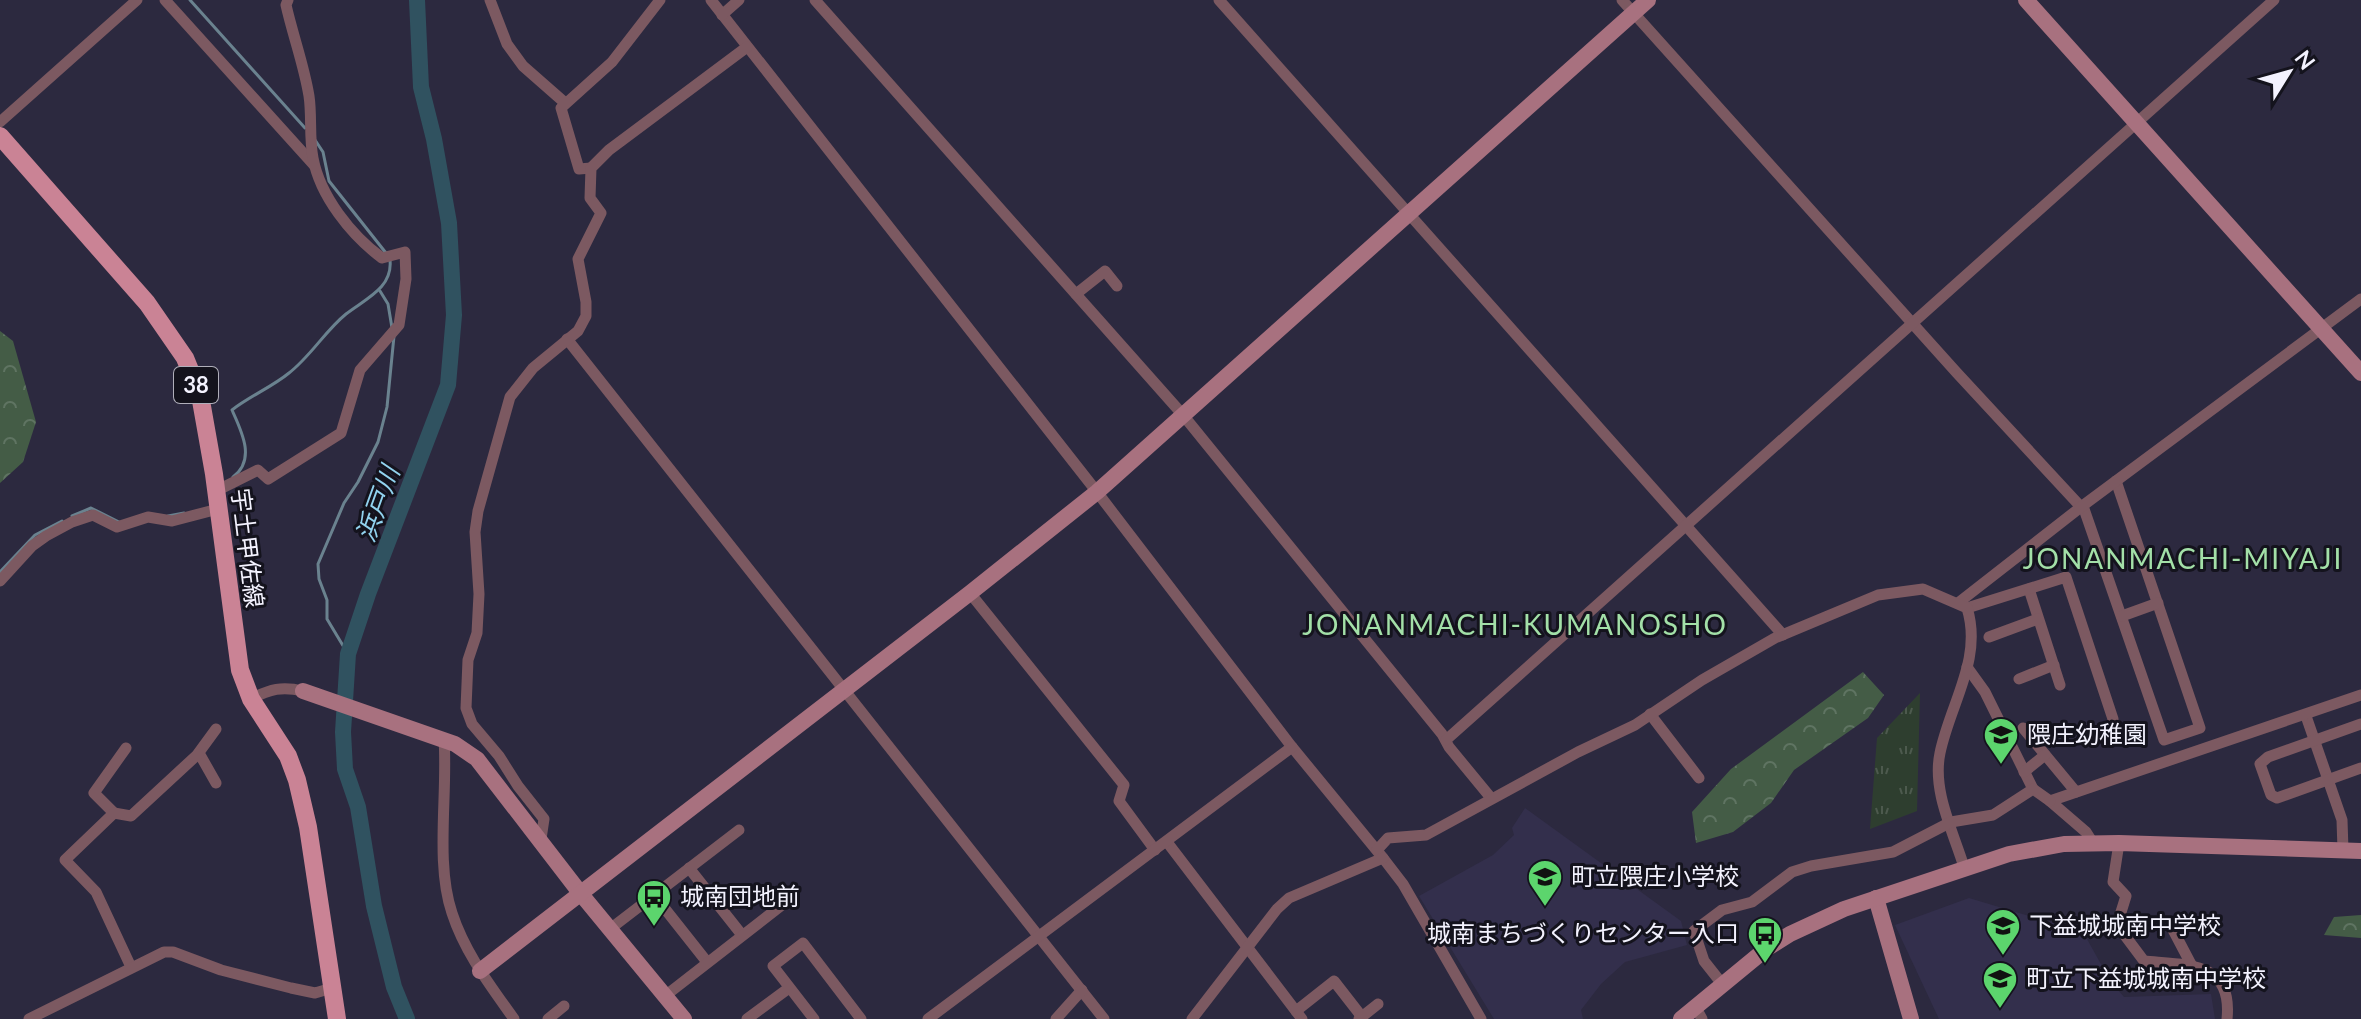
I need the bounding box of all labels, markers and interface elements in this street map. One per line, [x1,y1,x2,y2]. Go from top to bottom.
north arrow [2249,32,2329,112]
text: N [2289,45,2321,75]
road number: 38 [174,367,218,403]
water label: 浜戸川 [349,459,406,546]
street label: 宇土甲佐線 [227,486,270,609]
district label: JONANMACHI-MIYAJI [2023,541,2343,575]
district label: JONANMACHI-KUMANOSHO [1302,607,1728,641]
school or university icon: 隈庄幼稚園 [1982,716,2020,766]
place label: 隈庄幼稚園 [2027,719,2147,748]
school or university icon: 町立隈庄小学校 [1526,858,1564,908]
place label: 町立隈庄小学校 [1571,861,1739,890]
bus stop icon: 城南団地前 [635,878,673,928]
place label: 城南団地前 [680,881,800,910]
school or university icon: 下益城城南中学校 [1984,907,2022,957]
place label: 下益城城南中学校 [2029,910,2221,939]
bus stop icon: 城南まちづくりセンター入口 [1746,915,1784,965]
place label: 城南まちづくりセンター入口 [1427,918,1739,947]
school or university icon: 町立下益城城南中学校 [1981,960,2019,1010]
place label: 町立下益城城南中学校 [2026,963,2266,992]

